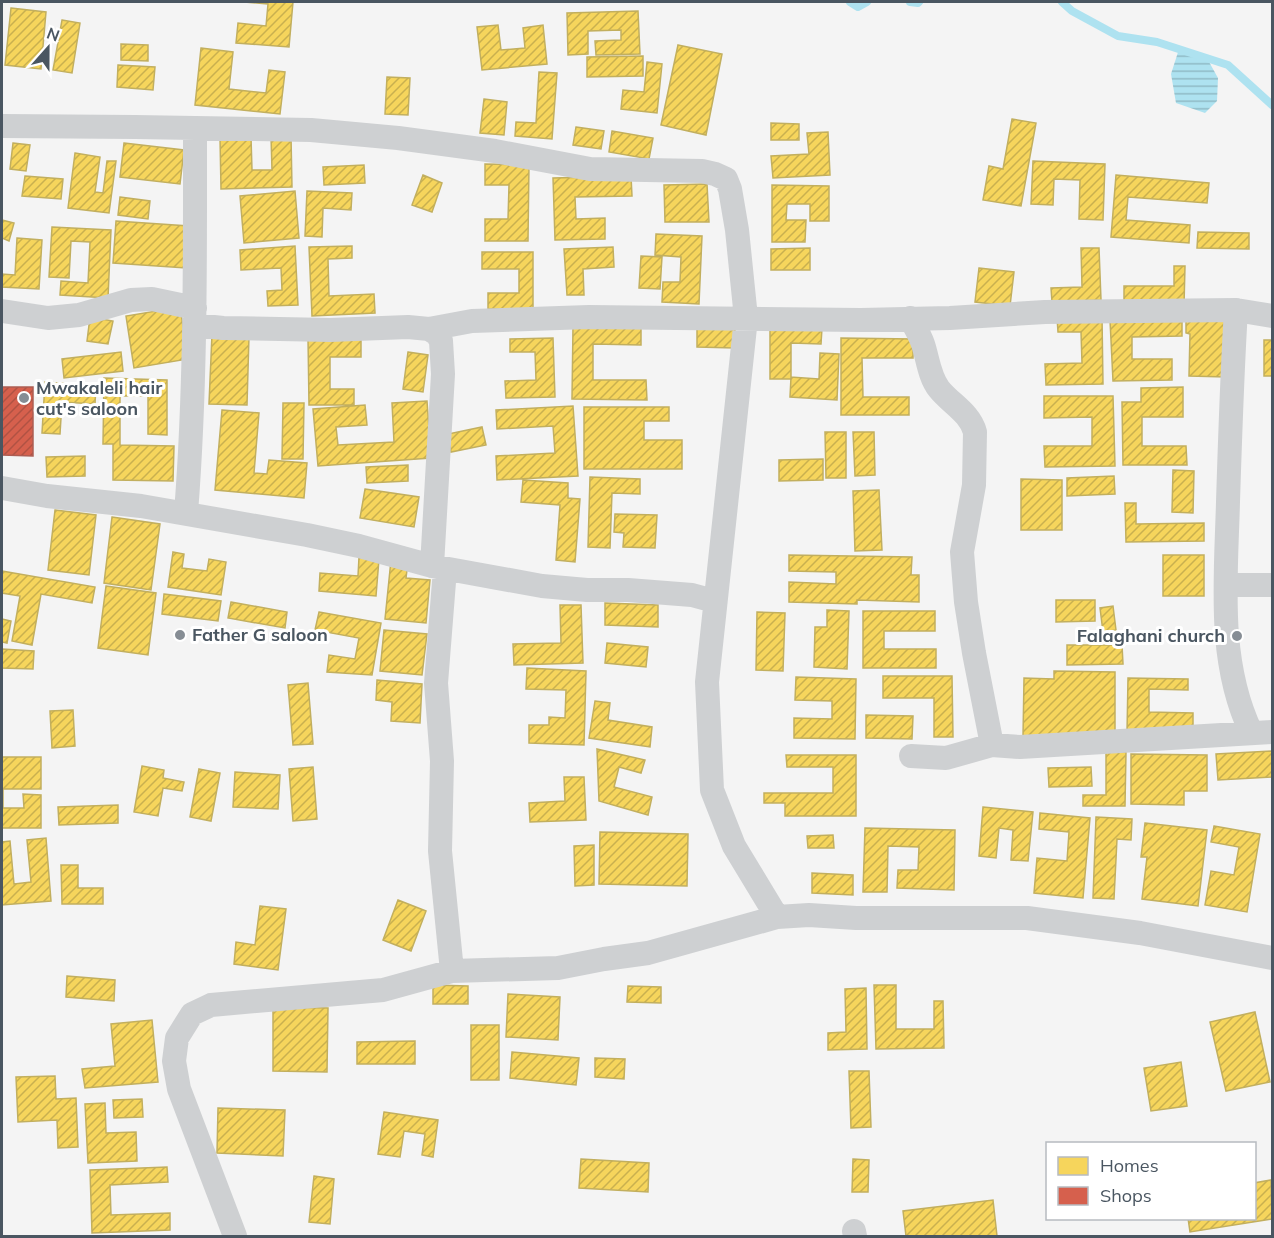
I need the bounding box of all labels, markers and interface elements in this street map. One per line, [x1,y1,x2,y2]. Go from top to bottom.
north arrow [18,18,78,78]
text: N [44,22,63,45]
place label: Mwakaleli hair cut's saloon [36,376,163,420]
marker: Mwakaleli hair cut's saloon [17,391,31,405]
place label: Father G saloon [192,623,328,646]
place label: Falaghani church [1077,624,1225,647]
marker: Father G saloon [173,628,187,642]
marker: Falaghani church [1230,629,1244,643]
legend [1046,1142,1256,1220]
text: Homes [1100,1154,1159,1177]
text: Shops [1100,1184,1152,1207]

